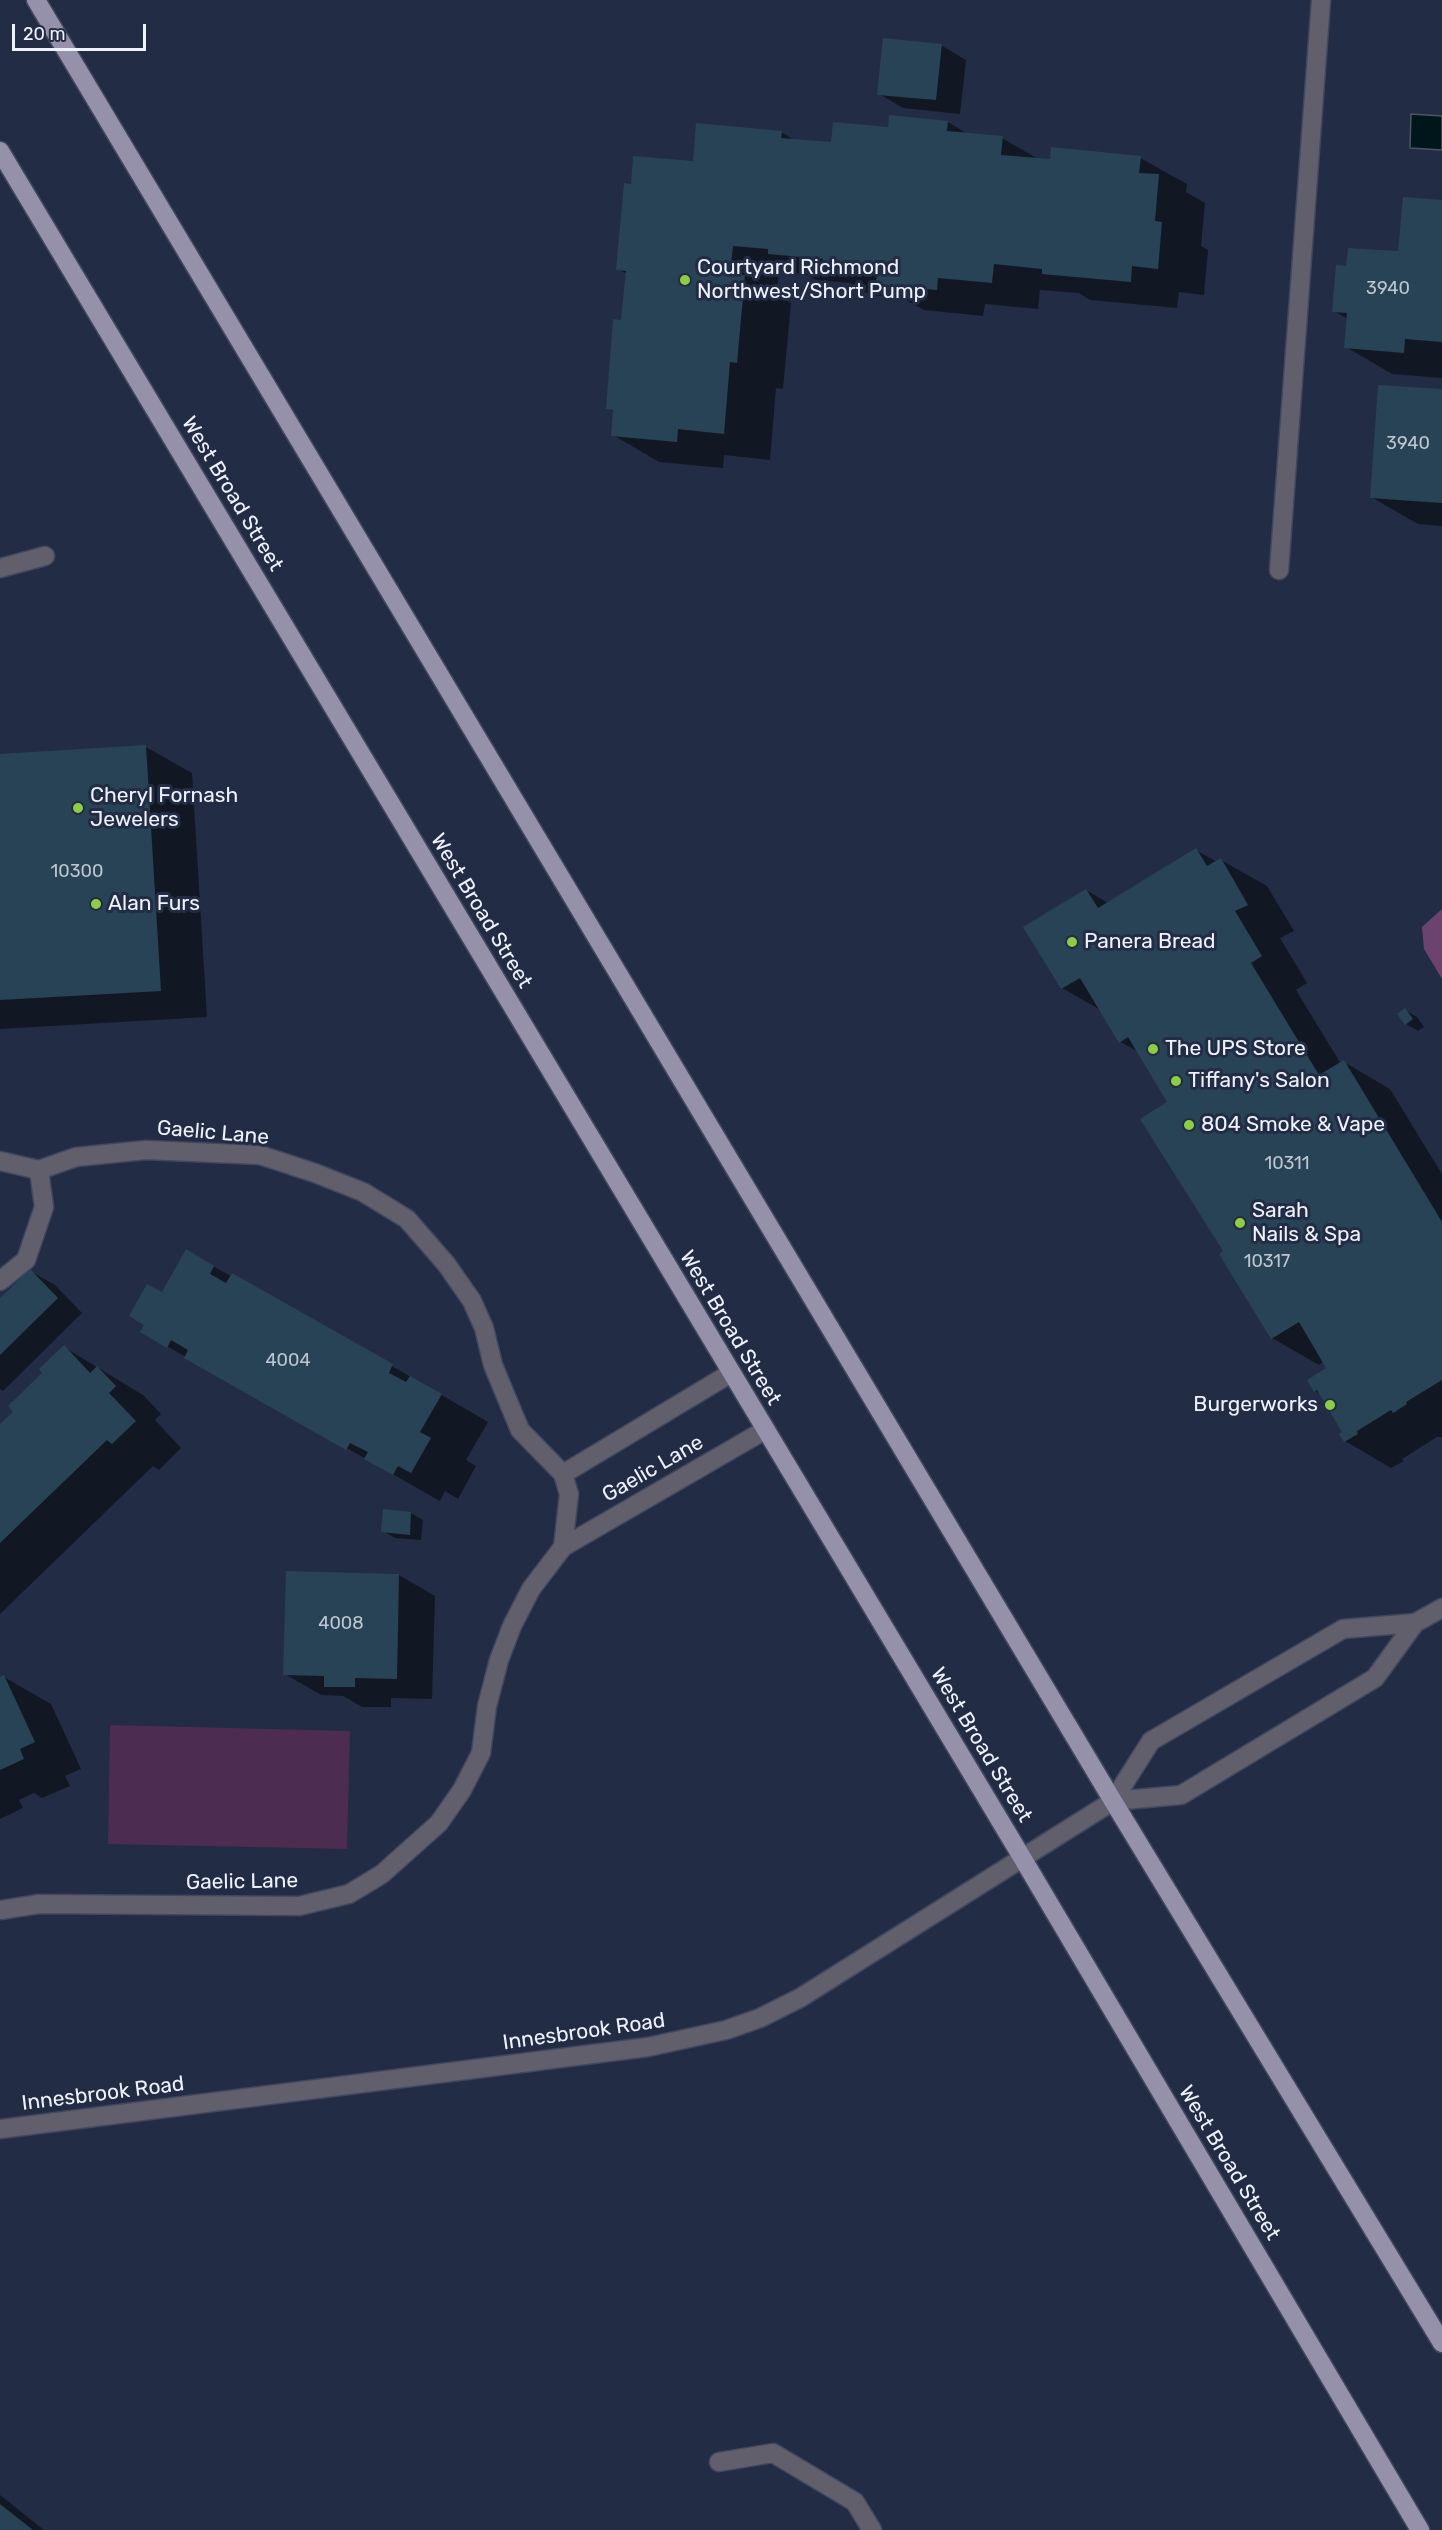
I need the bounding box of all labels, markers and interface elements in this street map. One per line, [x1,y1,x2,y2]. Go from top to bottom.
scale bar [15,12,148,50]
text: 20 m [23,23,65,45]
place label: Courtyard Richmond Northwest/Short Pump [697,255,926,305]
marker: Courtyard Richmond Northwest/Short Pump [678,273,692,287]
house number: 3940 [1366,278,1410,300]
street label: West Broad Street [176,412,288,576]
house number: 3940 [1386,433,1430,455]
place label: Cheryl Fornash Jewelers [90,783,238,833]
marker: Cheryl Fornash Jewelers [71,801,85,815]
street label: West Broad Street [425,829,537,993]
house number: 10300 [51,861,103,883]
place label: Alan Furs [108,891,200,917]
marker: Alan Furs [89,897,103,911]
place label: Panera Bread [1084,929,1216,955]
marker: Panera Bread [1065,935,1079,949]
place label: The UPS Store [1165,1036,1306,1062]
marker: The UPS Store [1146,1042,1160,1056]
place label: Tiffany's Salon [1188,1068,1330,1094]
marker: Tiffany's Salon [1169,1074,1183,1088]
place label: 804 Smoke & Vape [1201,1112,1385,1138]
street label: Gaelic Lane [156,1116,270,1150]
marker: 804 Smoke & Vape [1182,1118,1196,1132]
house number: 10311 [1264,1153,1310,1175]
place label: Sarah Nails & Spa [1252,1198,1361,1248]
marker: Sarah Nails & Spa [1233,1216,1247,1230]
street label: West Broad Street [674,1246,786,1410]
house number: 10317 [1244,1251,1290,1273]
house number: 4004 [265,1350,311,1372]
place label: Burgerworks [1193,1392,1318,1418]
marker: Burgerworks [1323,1398,1337,1412]
street label: Gaelic Lane [598,1430,708,1508]
house number: 4008 [318,1613,364,1635]
street label: West Broad Street [925,1663,1037,1827]
street label: Gaelic Lane [186,1868,298,1896]
street label: Innesbrook Road [501,2008,667,2056]
street label: Innesbrook Road [20,2072,186,2116]
street label: West Broad Street [1173,2081,1285,2245]

